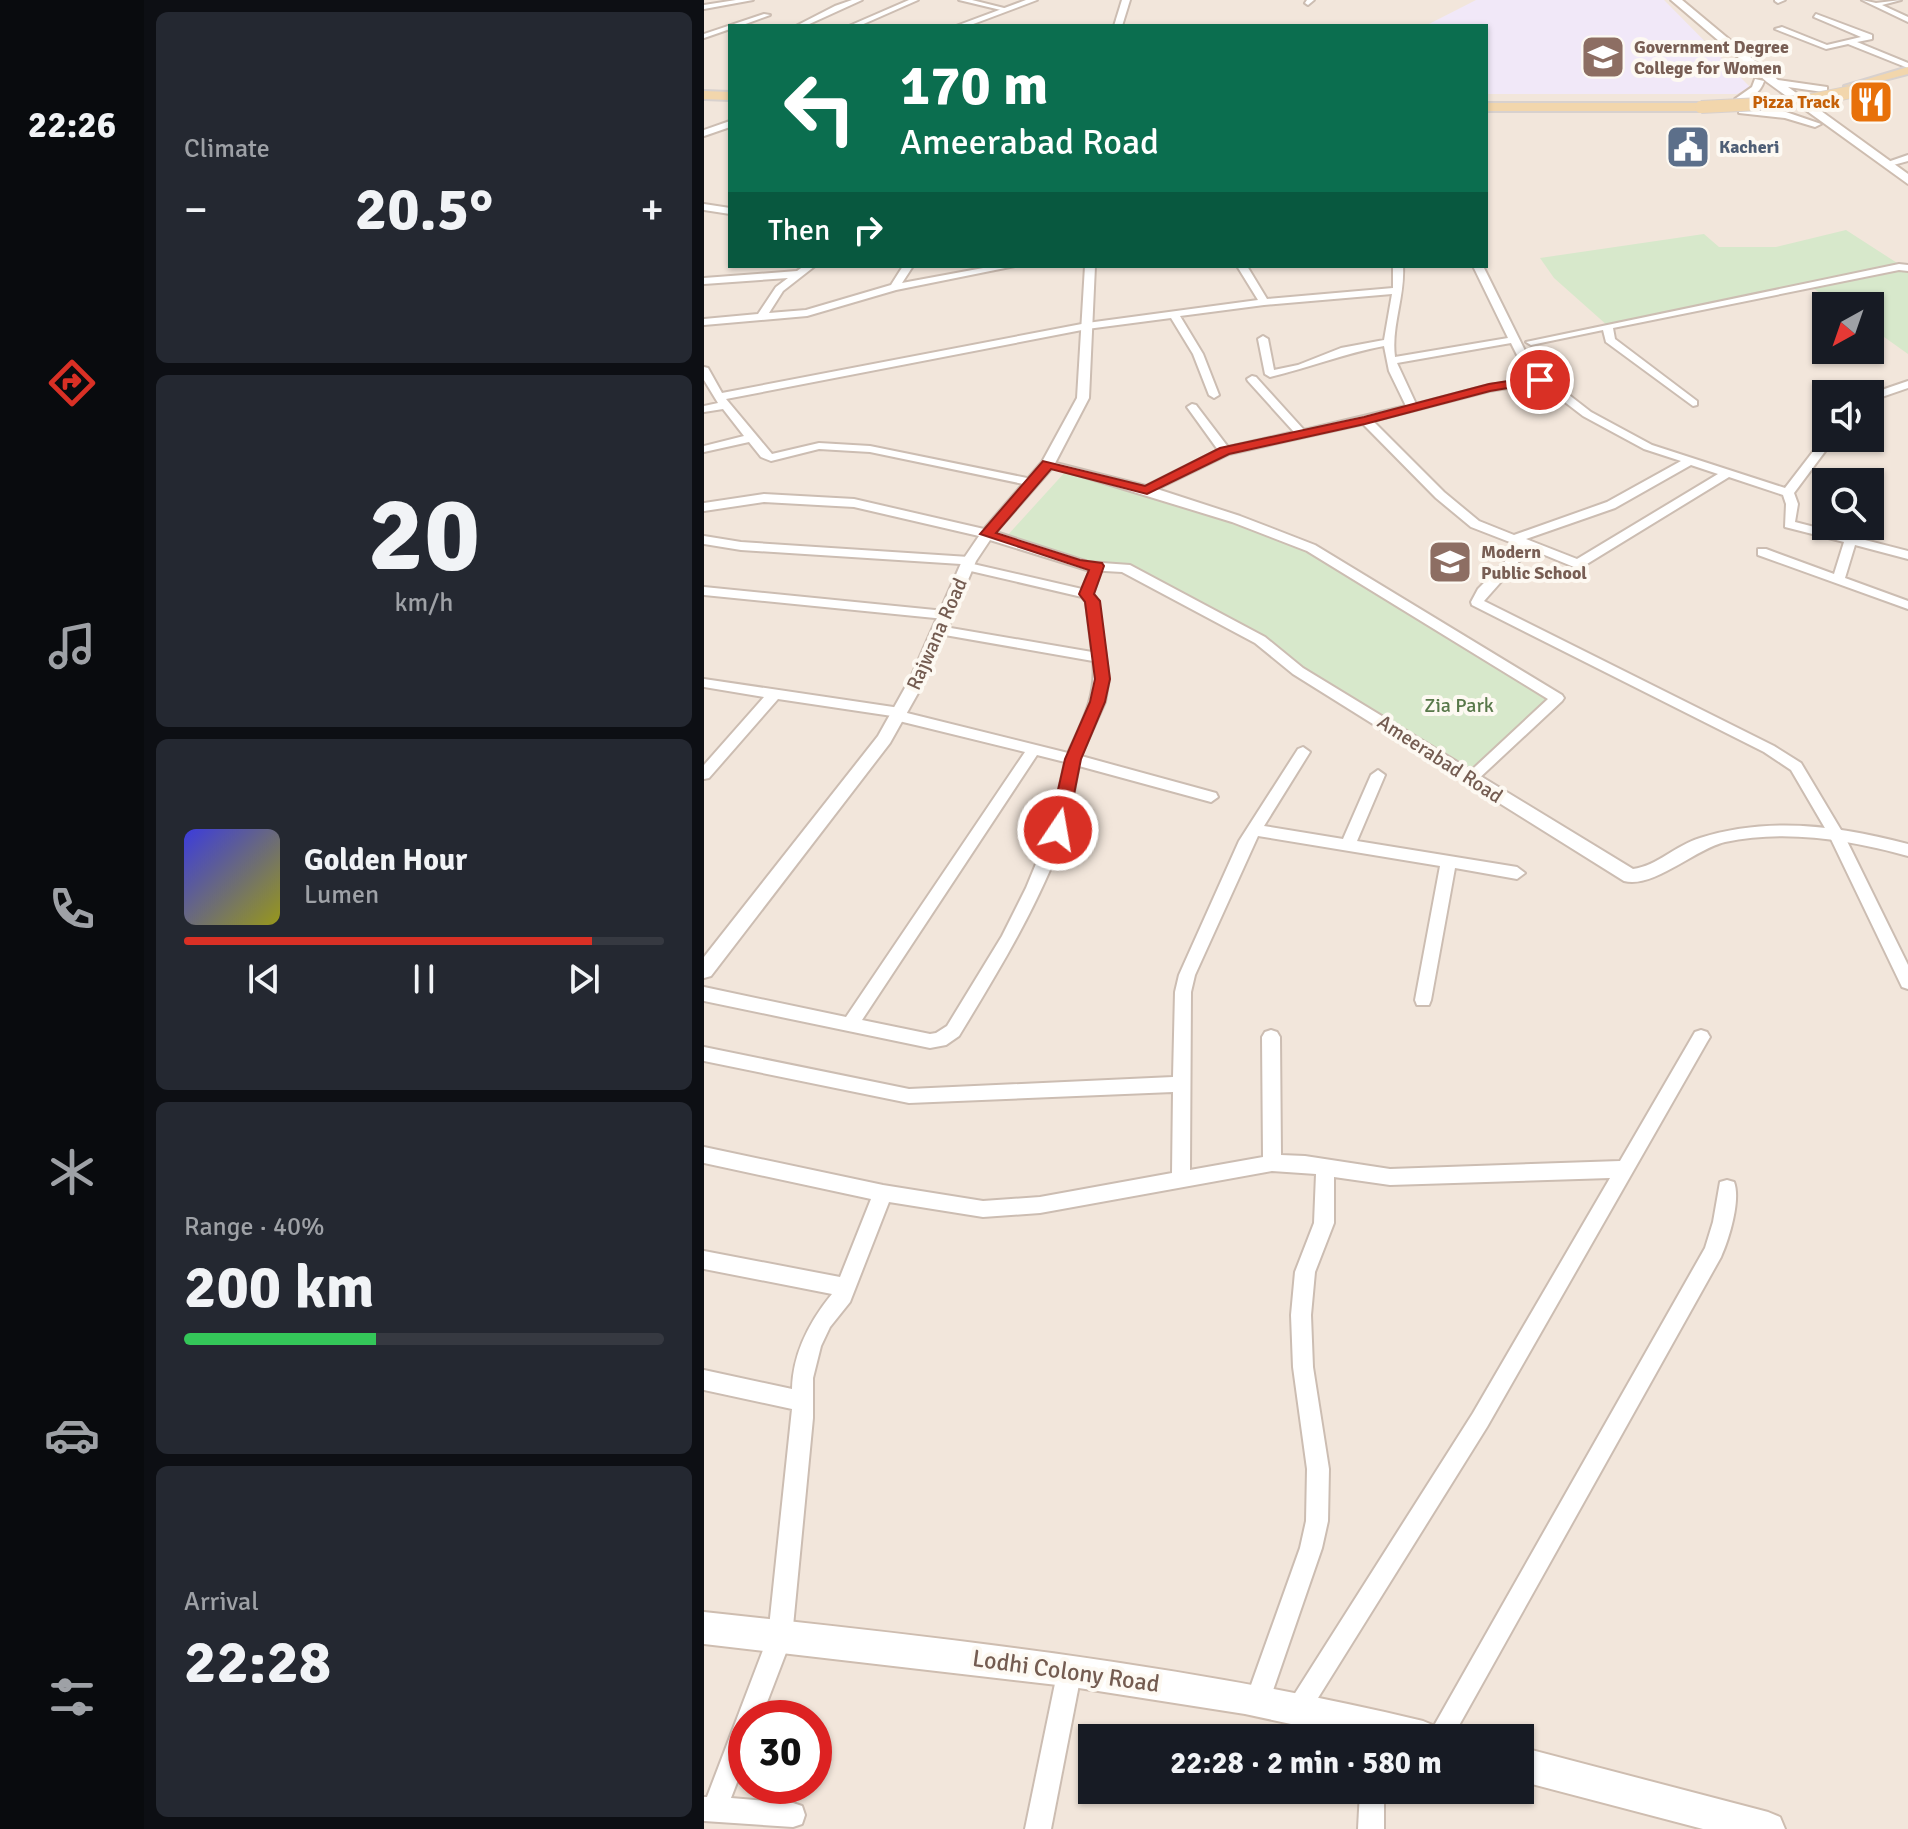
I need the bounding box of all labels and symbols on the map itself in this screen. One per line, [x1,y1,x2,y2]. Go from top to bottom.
school or university icon: Government Degree College for Women [1579,33,1627,81]
place label: Government Degree College for Women [1634,36,1789,79]
restaurant icon: Pizza Track [1847,78,1895,126]
place label: Pizza Track [1752,91,1841,113]
public building icon: Kacheri [1664,123,1712,171]
place label: Kacheri [1719,136,1779,158]
north arrow [1812,292,1884,364]
pin [1506,346,1574,414]
school or university icon: Modern Public School [1426,538,1474,586]
place label: Modern Public School [1481,541,1587,584]
street label: Rajwana Road [901,574,973,694]
park label: Zia Park [1424,693,1494,718]
street label: Ameerabad Road [1373,709,1507,809]
position arrow [1016,788,1100,872]
street label: Lodhi Colony Road [971,1643,1161,1699]
speed limit sign: 30 [728,1700,832,1804]

